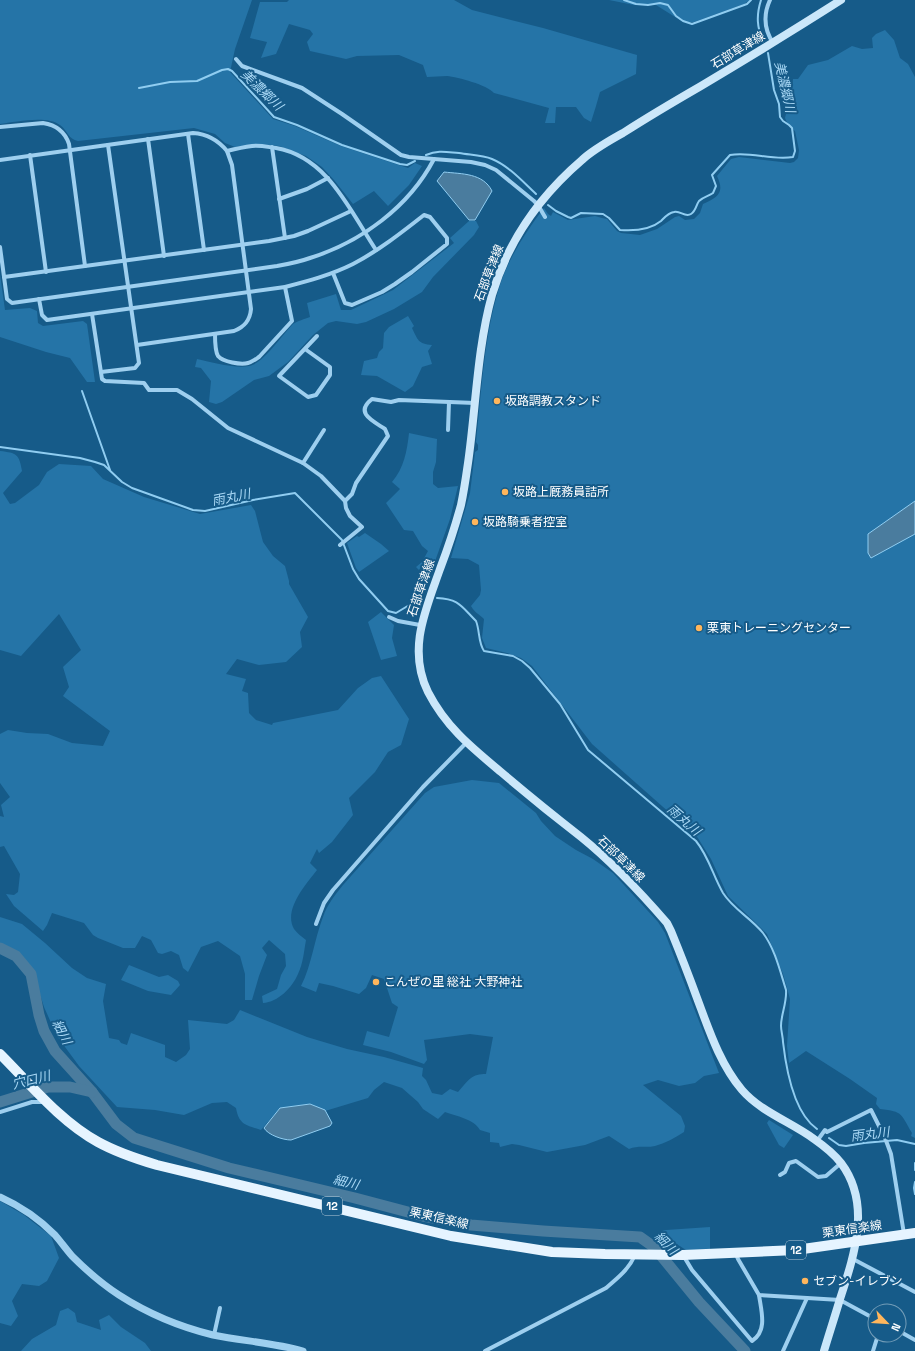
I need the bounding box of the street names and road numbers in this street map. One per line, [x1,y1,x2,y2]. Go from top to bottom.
street label: 石部草津線 [708,28,768,72]
street label: 石部草津線 [471,242,507,304]
street label: 石部草津線 [404,557,438,619]
street label: 石部草津線 [594,832,648,886]
road number: 12 [322,1197,342,1215]
street label: 栗東信楽線 [408,1203,470,1233]
street label: 栗東信楽線 [821,1217,883,1241]
road number: 12 [786,1241,806,1259]

